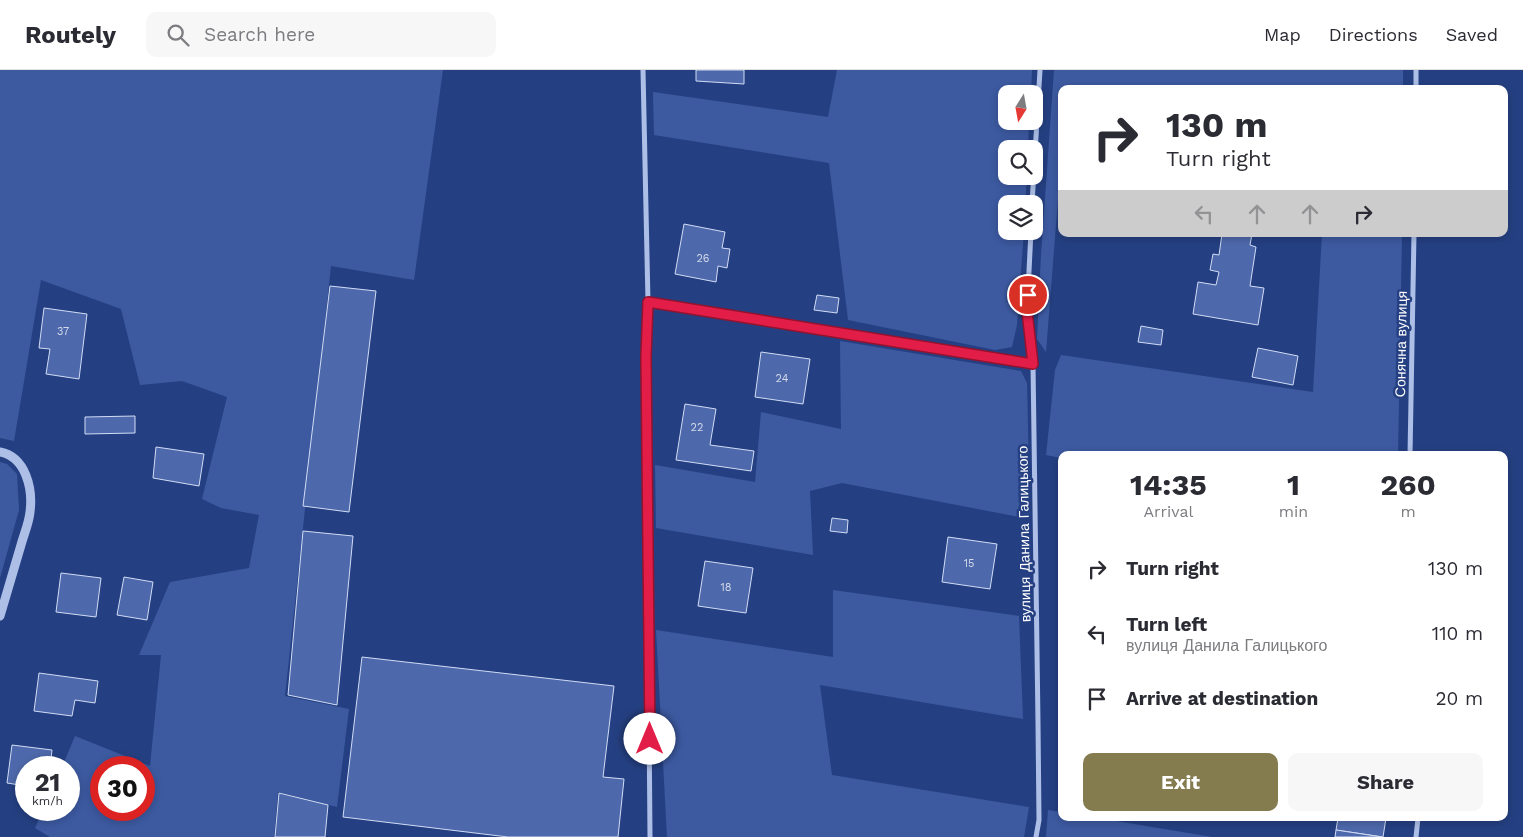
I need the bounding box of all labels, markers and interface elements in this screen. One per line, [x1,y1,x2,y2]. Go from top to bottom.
search box [146,12,496,57]
text: Routely [25,21,116,49]
icon: search [164,21,192,49]
text: Search here [204,23,315,46]
text: Map [1264,24,1301,45]
text: Directions [1329,24,1418,45]
text: Saved [1446,24,1498,45]
north arrow [998,85,1042,130]
map controls [998,85,1043,240]
text: 130 m [1166,104,1267,146]
icon: right [1083,105,1148,170]
button: search [998,140,1043,185]
text: Turn right [1166,146,1271,171]
button: layers [998,195,1043,240]
icon: left [1190,200,1218,228]
icon: ahead [1243,200,1271,228]
icon: ahead [1296,200,1324,228]
icon: right [1349,200,1377,228]
house number: 26 [696,252,710,265]
pin [1007,274,1049,316]
icon: arrive [1014,281,1042,309]
street label: Сонячна вулиця [1392,291,1410,397]
house number: 37 [57,325,69,338]
house number: 24 [776,372,789,385]
house number: 22 [691,421,703,434]
street label: вулиця Данила Галицького [1014,446,1034,622]
text: 14:35 [1130,467,1207,502]
text: 1 [1287,467,1300,502]
text: 260 [1380,467,1436,502]
text: Arrival [1143,502,1193,521]
text: min [1279,502,1308,521]
text: m [1400,502,1416,521]
icon: right [1083,555,1111,583]
house number: 15 [964,557,974,570]
text: Turn right [1126,557,1219,580]
text: 130 m [1428,557,1483,580]
house number: 18 [720,581,732,594]
text: Turn left [1126,613,1207,636]
icon: left [1083,620,1111,648]
text: 110 m [1432,622,1483,645]
text: вулиця Данила Галицького [1126,636,1327,655]
icon: arrive [1083,685,1111,713]
text: Arrive at destination [1126,687,1318,710]
text: 20 m [1436,687,1483,710]
position arrow [623,712,675,764]
button: Exit [1083,753,1278,811]
button: Share [1288,753,1483,811]
speed limit sign: 30 [90,756,155,821]
text: 21 [35,768,60,797]
text: km/h [32,794,63,808]

